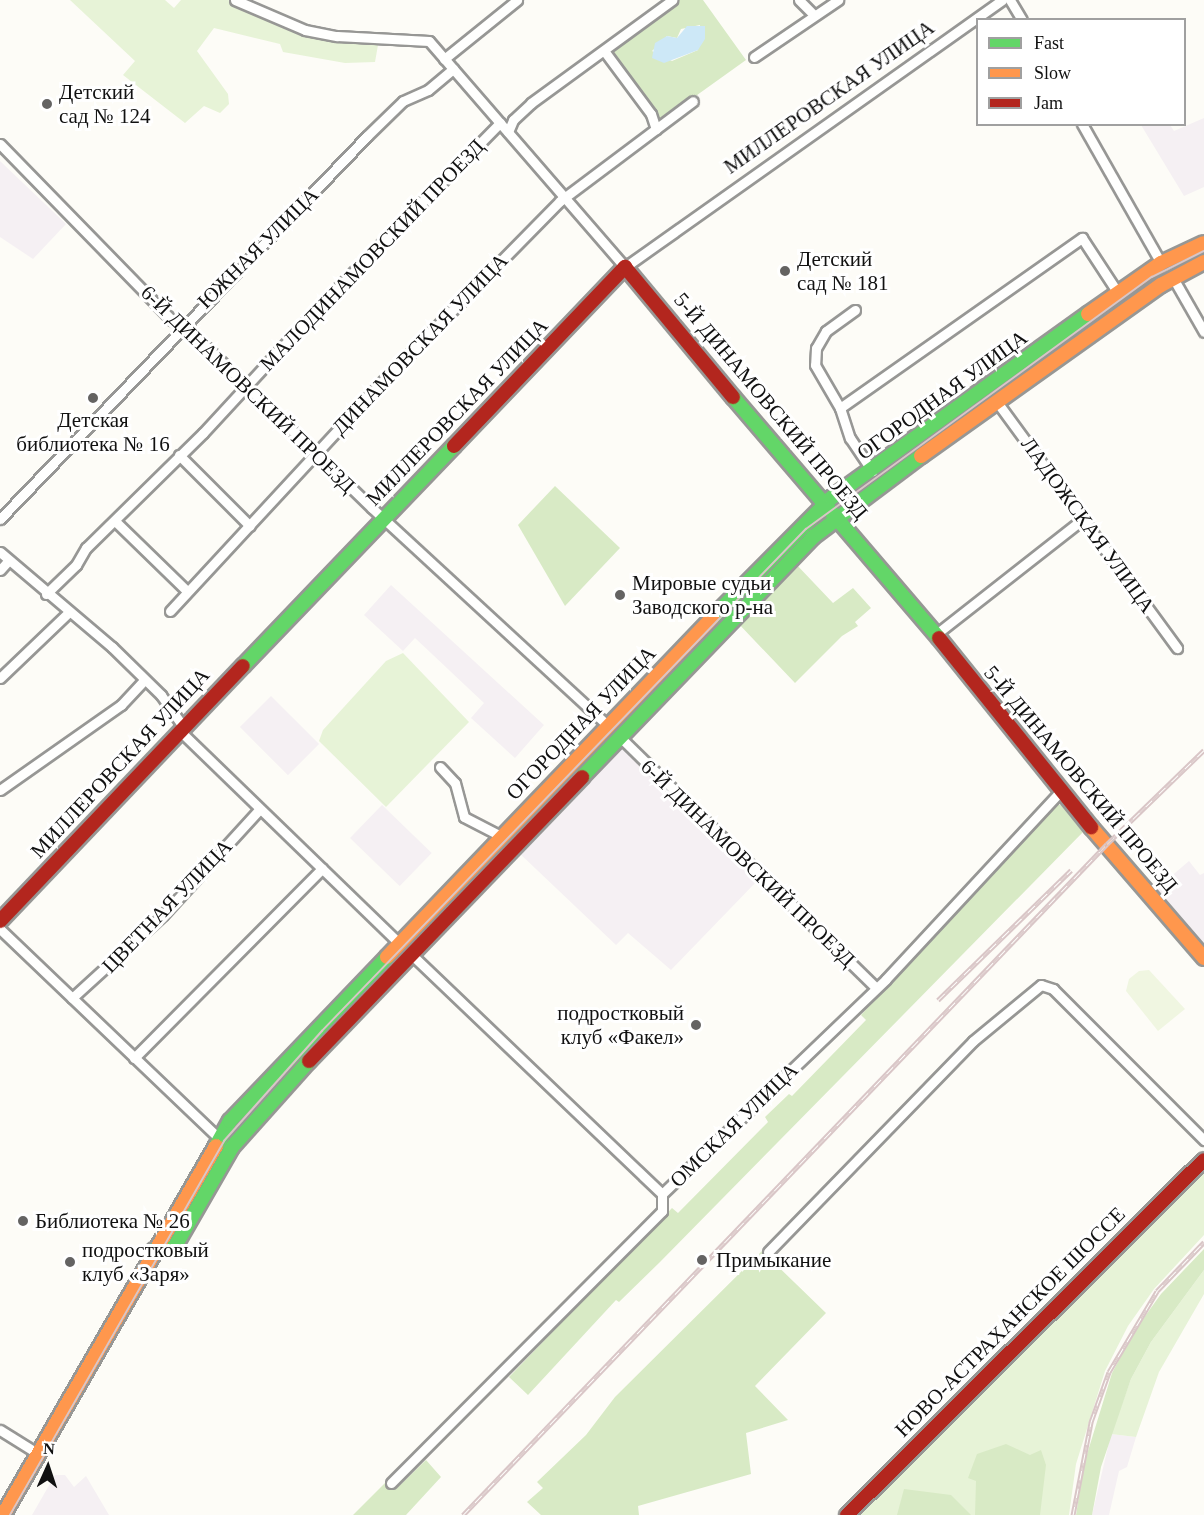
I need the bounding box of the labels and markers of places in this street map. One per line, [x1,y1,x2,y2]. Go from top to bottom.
place label: Детский сад № 124 [59,79,151,129]
marker: Детский сад № 124 [40,97,54,111]
place label: Детский сад № 181 [797,246,889,296]
marker: Детский сад № 181 [778,264,792,278]
marker: Детская библиотека № 16 [86,391,100,405]
place label: Детская библиотека № 16 [16,407,170,457]
place label: Мировые судьи Заводского р-на [632,570,773,620]
marker: Мировые судьи Заводского р-на [613,588,627,602]
place label: подростковый клуб «Факел» [557,1000,684,1050]
marker: подростковый клуб «Факел» [689,1018,703,1032]
place label: Библиотека № 26 [35,1208,190,1234]
marker: Библиотека № 26 [16,1214,30,1228]
place label: подростковый клуб «Заря» [82,1237,209,1287]
place label: Примыкание [716,1247,831,1273]
marker: Примыкание [693,1251,711,1269]
marker: подростковый клуб «Заря» [63,1255,77,1269]

